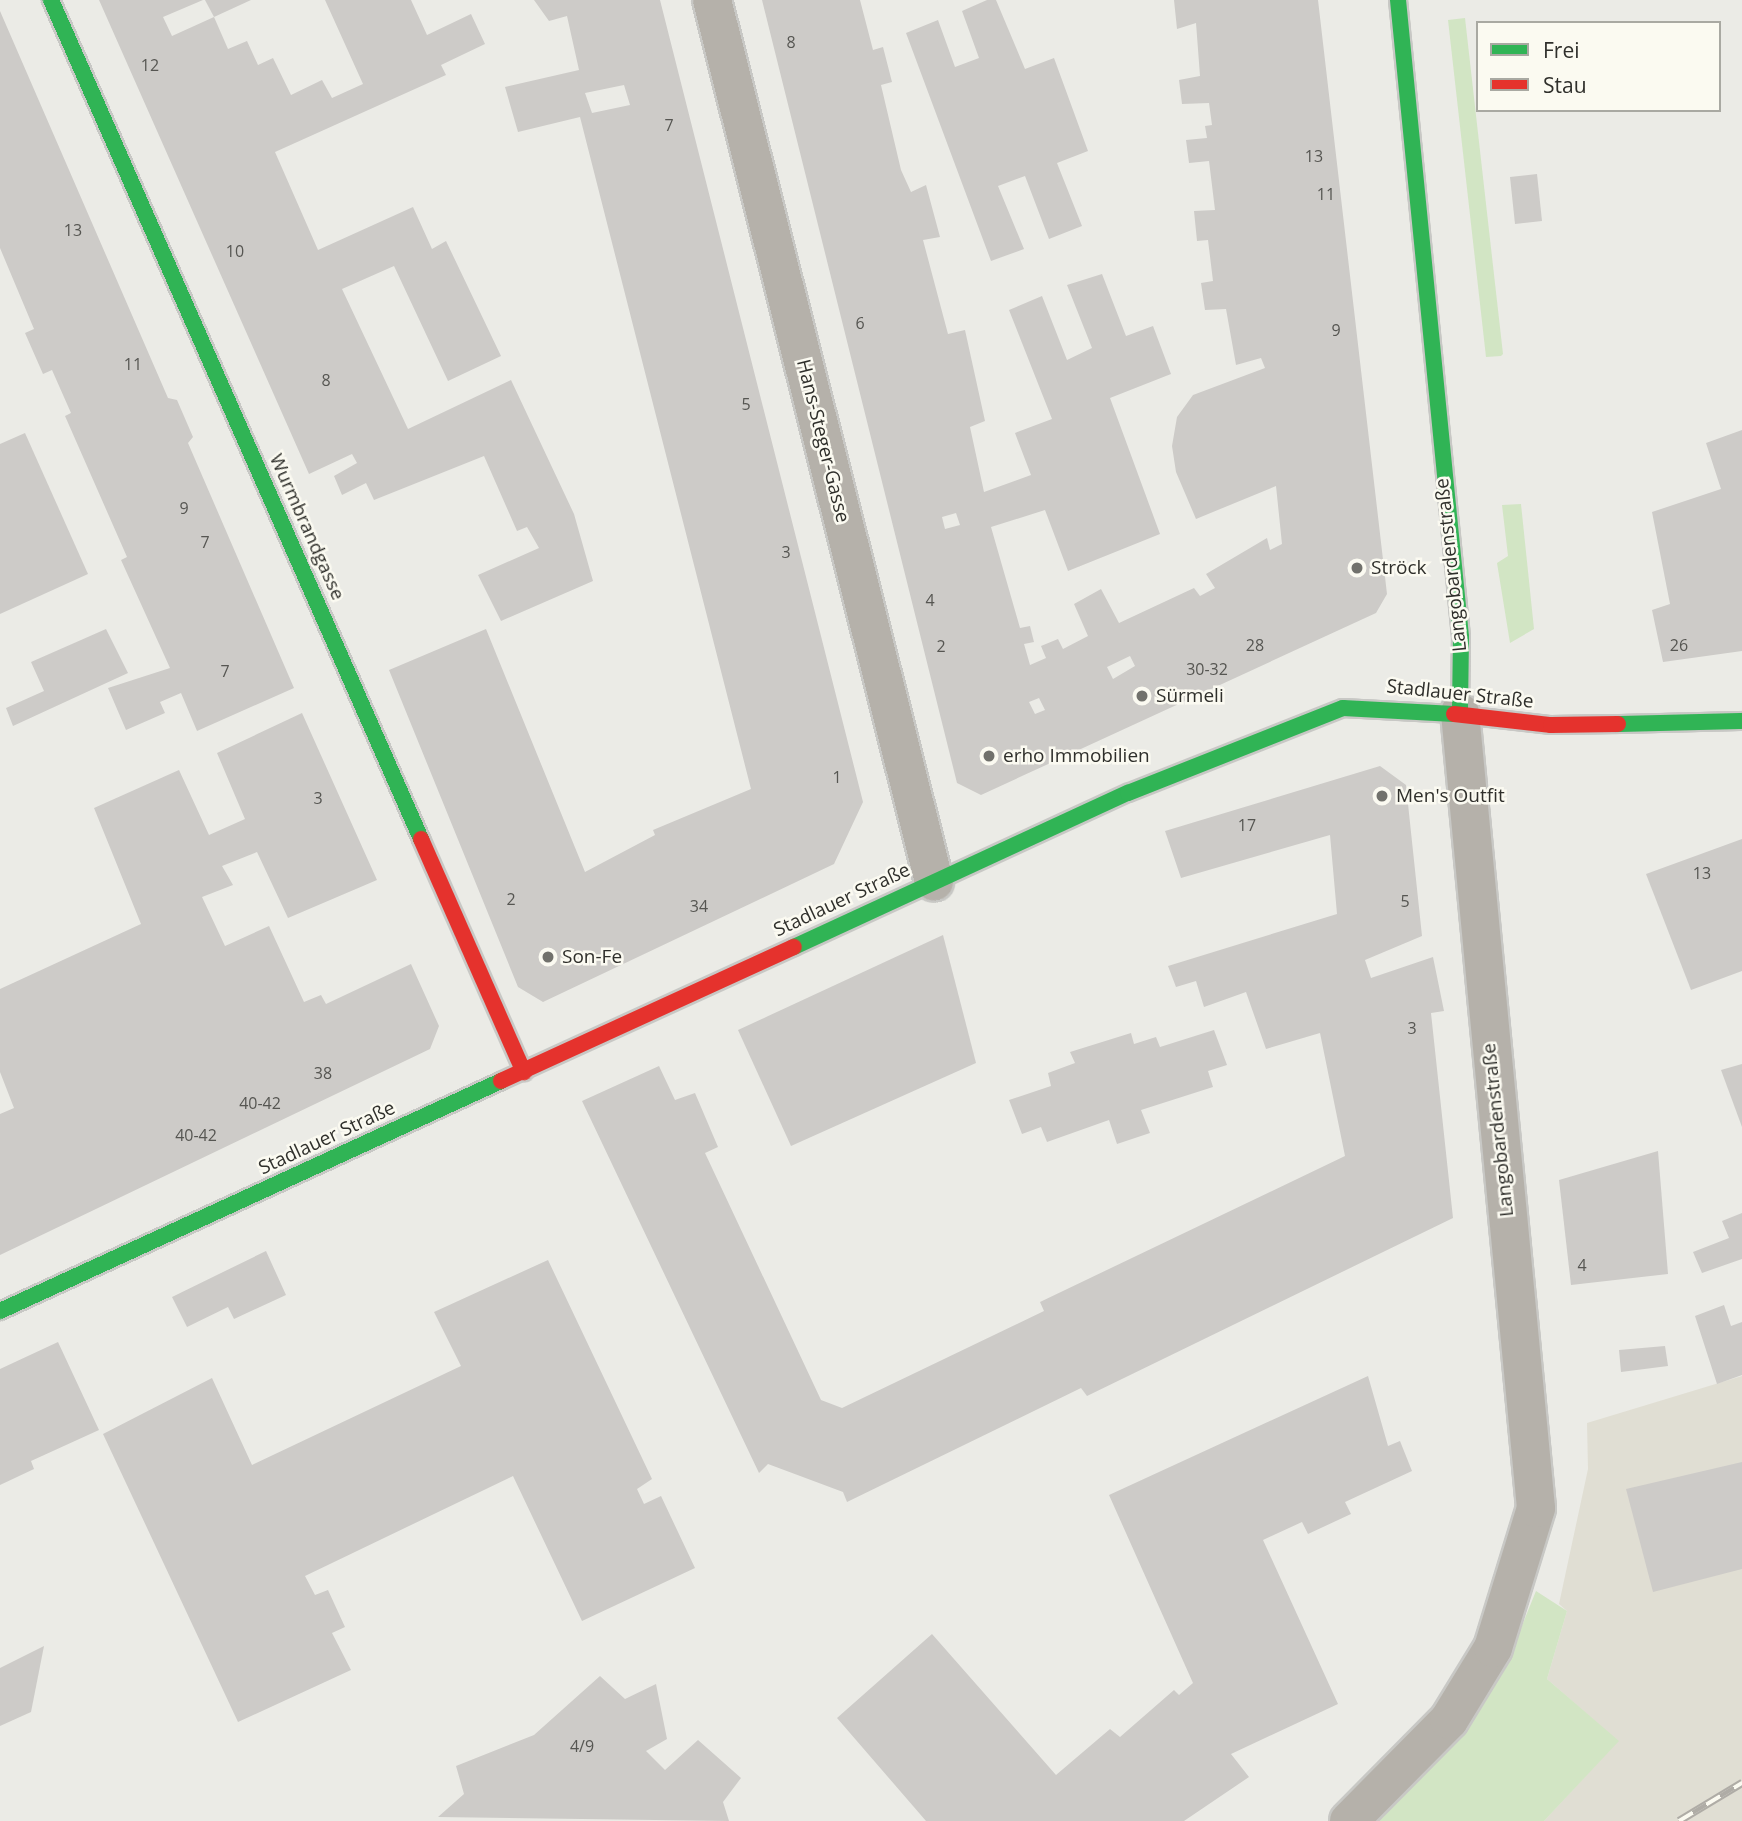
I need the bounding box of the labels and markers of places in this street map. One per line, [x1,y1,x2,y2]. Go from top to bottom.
place label: Ströck [1371,557,1426,579]
marker: Ströck [1349,560,1365,576]
place label: Sürmeli [1156,685,1224,707]
marker: Sürmeli [1134,688,1150,704]
place label: erho Immobilien [1003,745,1150,767]
marker: erho Immobilien [981,748,997,764]
place label: Men's Outfit [1396,785,1505,807]
marker: Men's Outfit [1374,788,1390,804]
place label: Son-Fe [562,946,622,968]
marker: Son-Fe [540,949,556,965]

